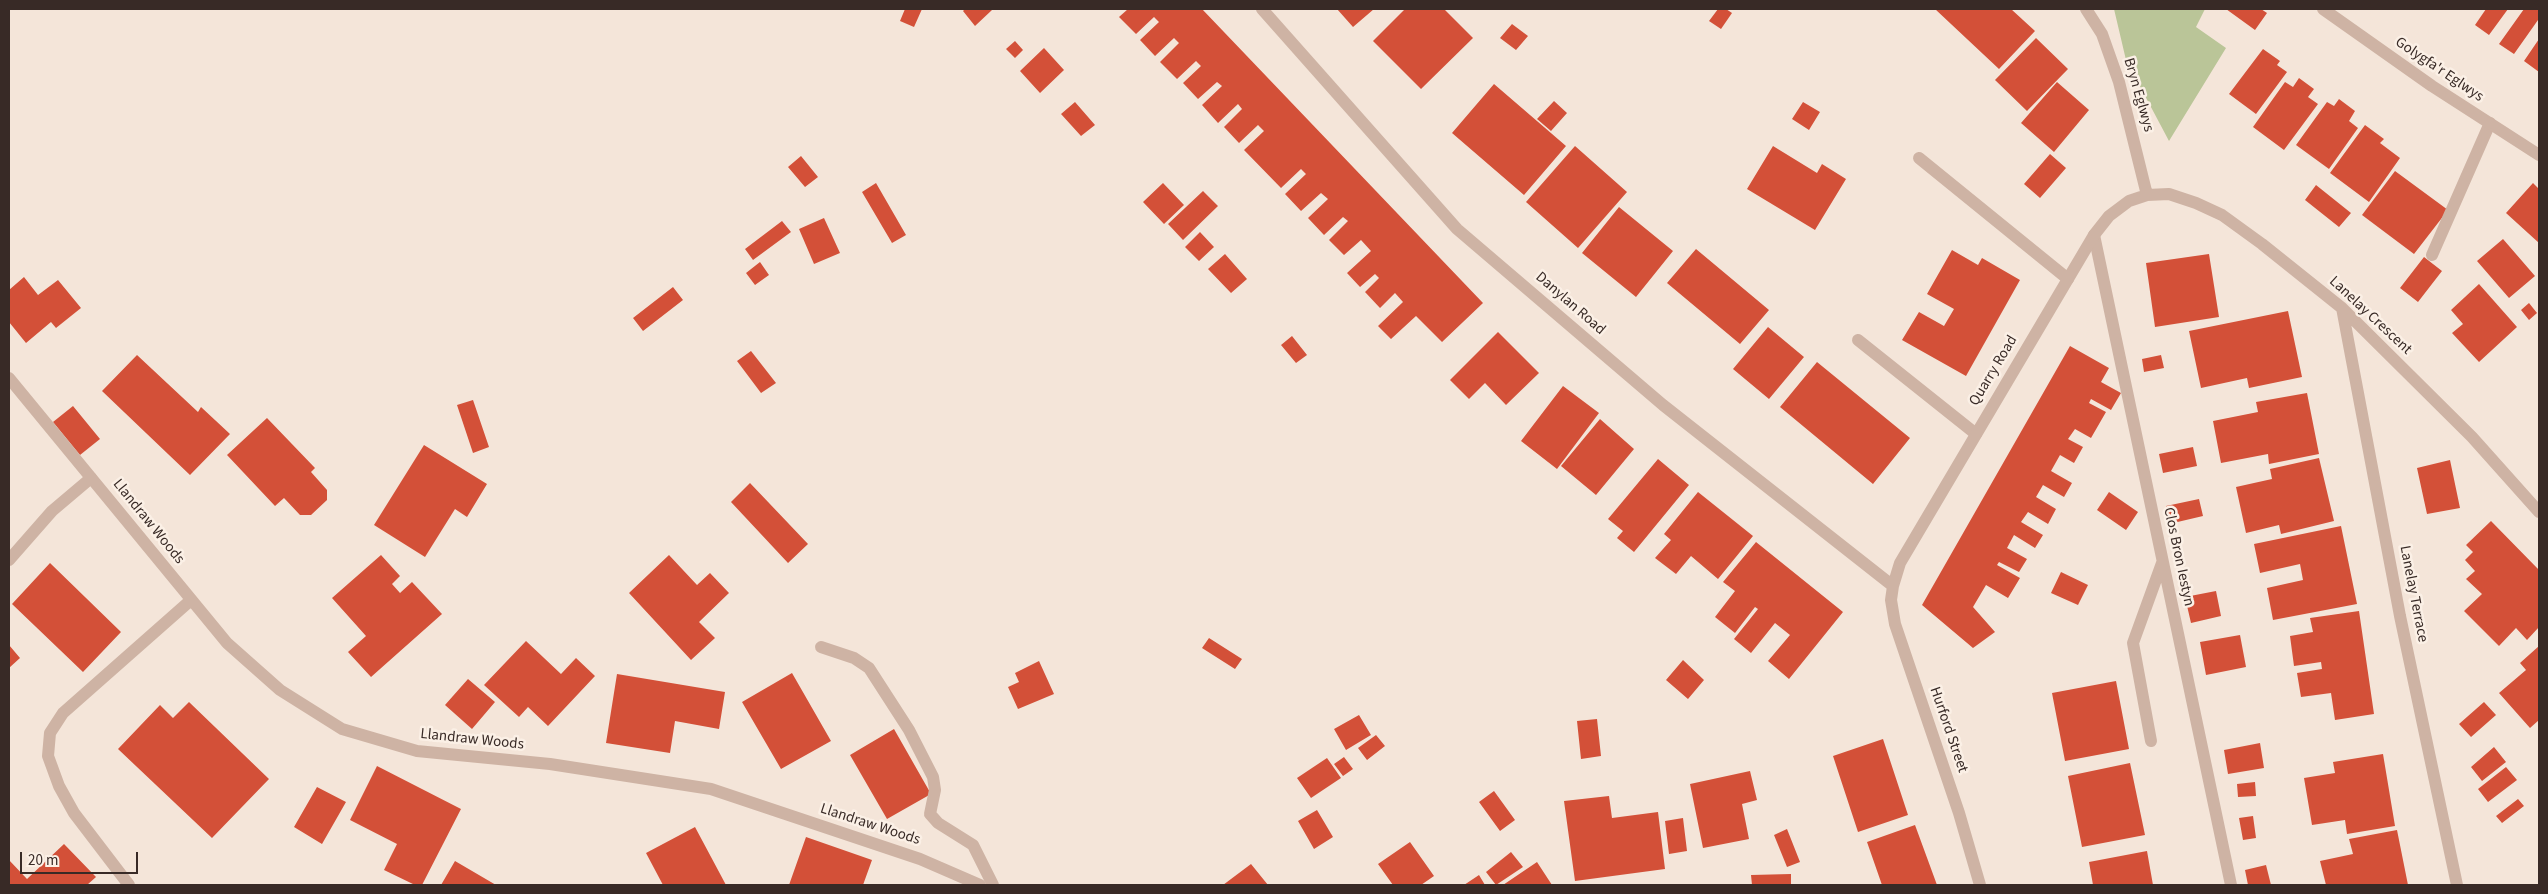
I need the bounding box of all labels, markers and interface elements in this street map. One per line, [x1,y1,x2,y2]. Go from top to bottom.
street label: Golygfa'r Eglwys [2391,34,2487,106]
street label: Bryn Eglwys [2119,56,2157,134]
street label: Danylan Road [1531,269,1609,339]
street label: Lanelay Crescent [2325,273,2415,359]
street label: Quarry Road [1966,333,2022,409]
street label: Llandraw Woods [108,476,188,568]
street label: Clos Bron Iestyn [2159,506,2197,608]
street label: Lanelay Terrace [2395,544,2431,644]
street label: Hurford Street [1925,685,1971,775]
street label: Llandraw Woods [419,726,525,754]
street label: Llandraw Woods [818,800,922,850]
scale bar [22,842,140,874]
text: 20 m [28,850,58,871]

